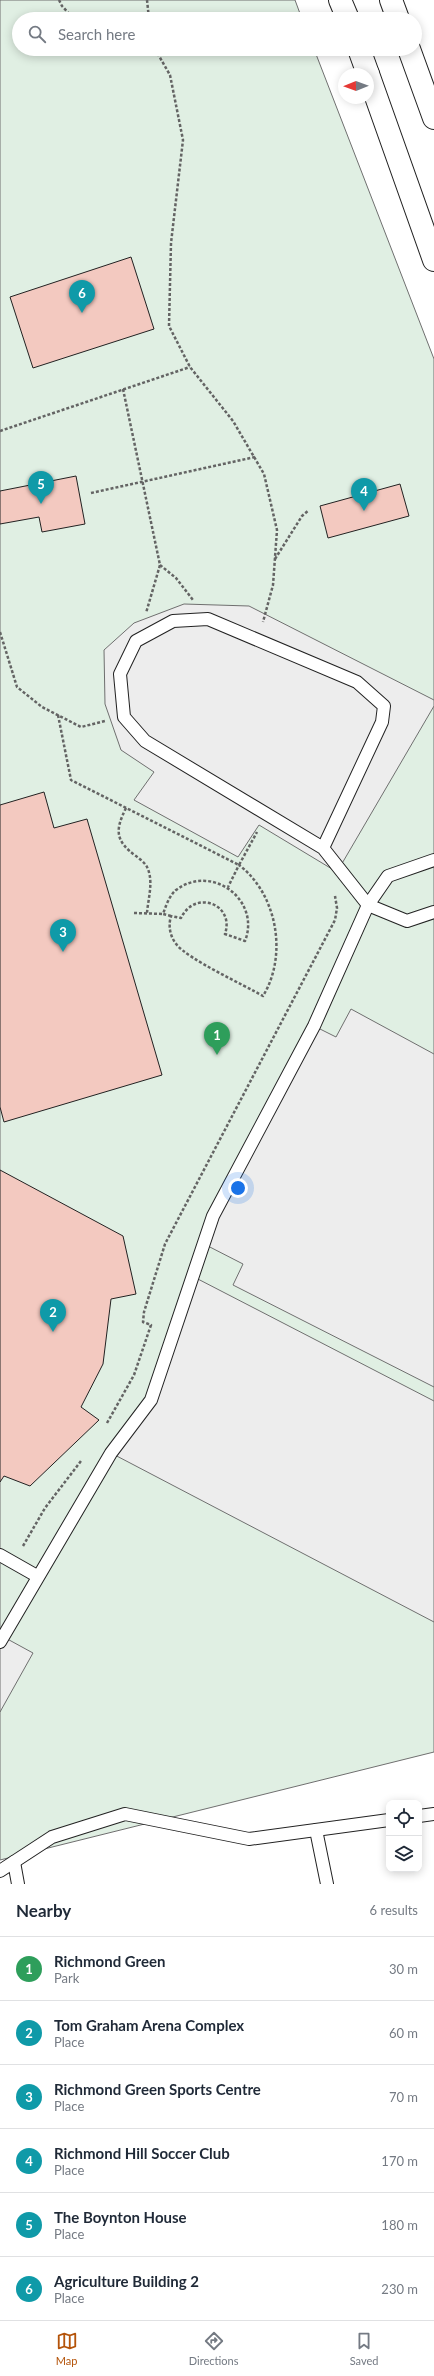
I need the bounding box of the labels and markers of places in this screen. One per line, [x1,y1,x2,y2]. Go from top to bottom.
pin: 6 [69,280,95,313]
pin: 5 [28,471,54,504]
pin: 4 [351,478,377,511]
pin: 3 [50,919,76,952]
pin: 1 [204,1022,230,1055]
pin: 2 [40,1299,66,1332]

